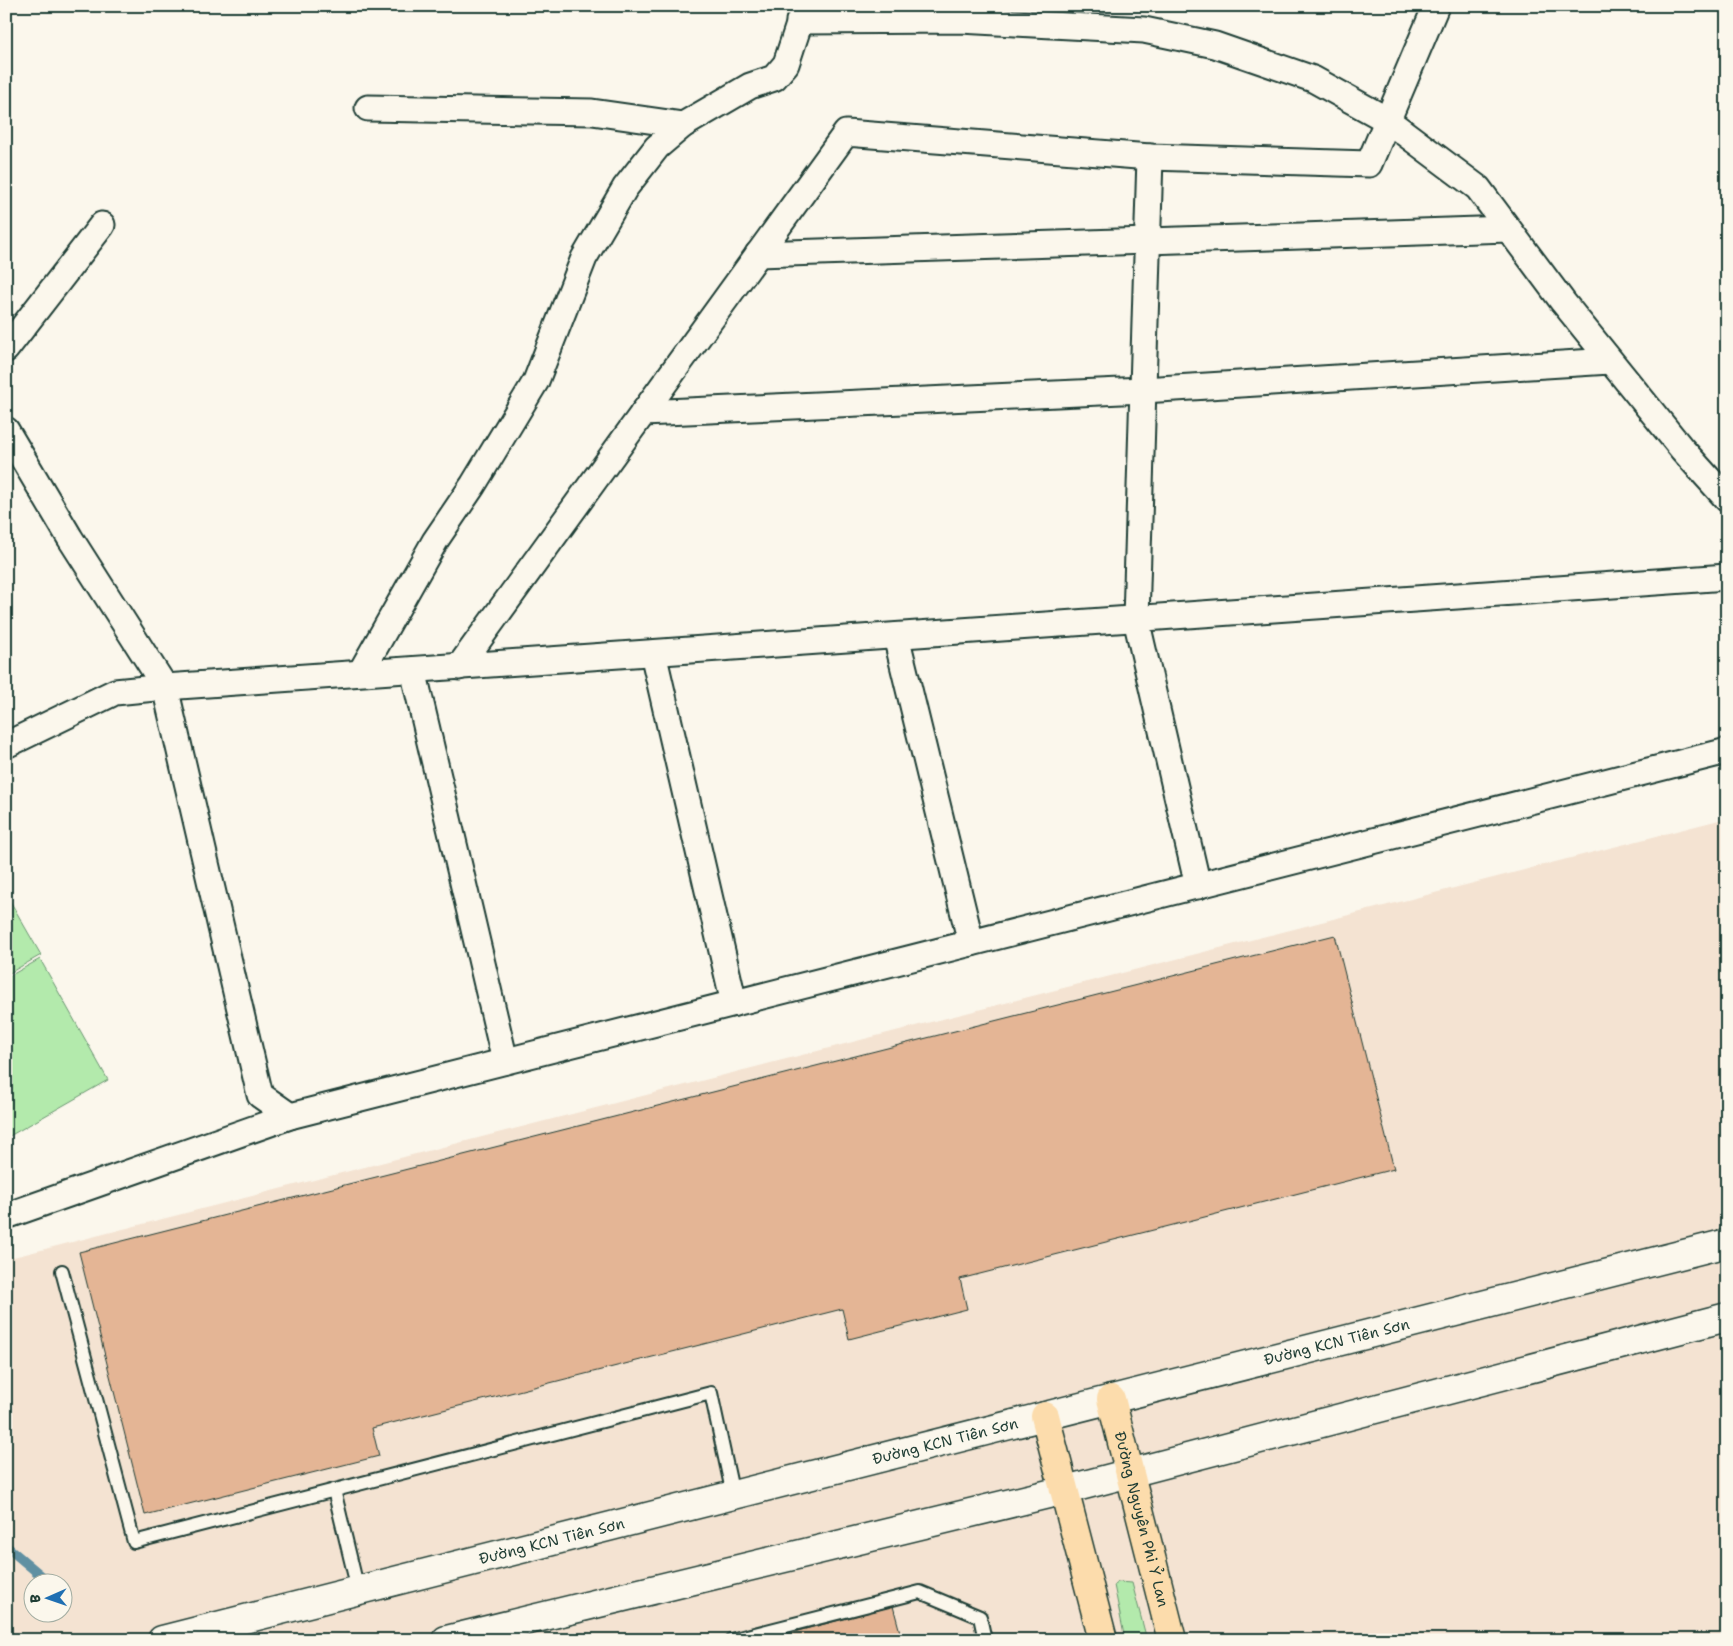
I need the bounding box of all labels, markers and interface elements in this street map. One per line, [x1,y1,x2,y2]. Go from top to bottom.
street label: Đường KCN Tiên Sơn [1262,1314,1412,1370]
street label: Đường KCN Tiên Sơn [870,1413,1020,1469]
street label: Đường Nguyên Phi Ỷ Lan [1110,1429,1173,1609]
street label: Đường KCN Tiên Sơn [477,1513,627,1569]
north arrow [22,1574,72,1624]
text: B [26,1594,44,1603]

